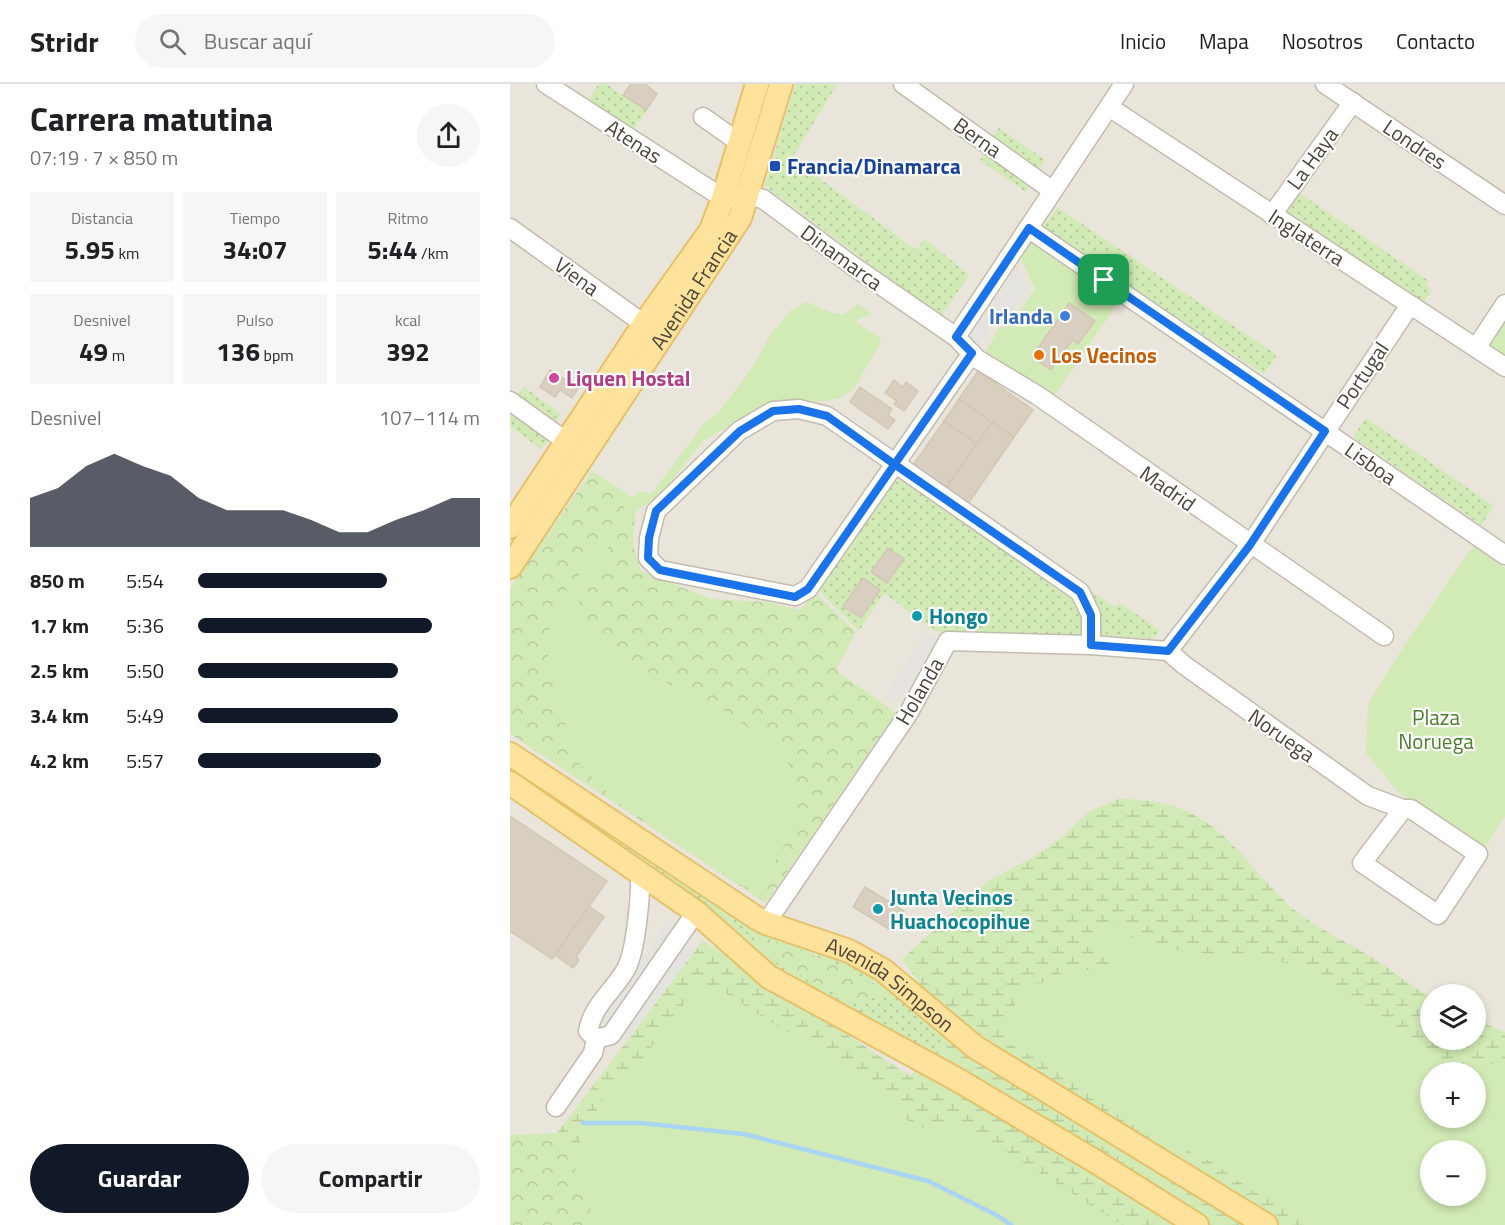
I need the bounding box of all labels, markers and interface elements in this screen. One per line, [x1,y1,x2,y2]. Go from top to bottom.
search box [135,14,555,68]
text: Stridr [30,20,99,63]
text: Buscar aquí [204,24,311,58]
icon: search [156,25,189,58]
text: Inicio [1120,25,1166,57]
text: Mapa [1199,25,1249,57]
text: Nosotros [1282,25,1363,57]
text: Contacto [1396,25,1475,57]
text: Carrera matutina [30,94,273,144]
button: share [417,104,480,167]
street label: Berna [947,109,1009,165]
street label: Atenas [599,111,669,171]
street label: Londres [1377,111,1453,177]
street label: La Haya [1278,120,1346,196]
text: 07:19 · 7 × 850 m [30,142,178,173]
place label: Francia/Dinamarca [787,150,961,182]
marker: Francia/Dinamarca [768,159,782,173]
street label: Inglaterra [1262,200,1352,274]
text: Distancia [71,206,133,230]
text: Tiempo [230,206,280,230]
text: Ritmo [388,206,428,230]
street label: Dinamarca [794,216,890,298]
street label: Avenida Francia [642,222,745,356]
text: 5.95 [65,230,115,269]
text: 34:07 [223,230,287,269]
text: 5:44 [367,230,418,269]
text: km [115,241,139,265]
text: /km [418,241,449,265]
street label: Viena [548,249,607,304]
pin [1078,254,1129,305]
icon: arrive [1087,263,1120,296]
place label: Irlanda [989,300,1053,332]
text: Desnivel [73,308,131,332]
text: Pulso [236,308,274,332]
text: kcal [395,308,421,332]
marker: Irlanda [1058,309,1072,323]
text: 49 [79,332,108,371]
text: 136 [216,332,260,371]
text: 392 [386,332,430,371]
street label: Portugal [1328,335,1396,415]
place label: Los Vecinos [1051,339,1157,371]
text: m [108,343,125,367]
text: bpm [260,343,294,367]
marker: Los Vecinos [1032,348,1046,362]
place label: Liquen Hostal [566,362,691,394]
marker: Liquen Hostal [547,371,561,385]
text: Desnivel [30,402,102,433]
text: 107–114 m [379,402,480,433]
street label: Lisboa [1338,434,1404,493]
street label: Madrid [1133,457,1203,519]
text: 850 m [30,565,85,596]
text: 5:54 [126,565,164,596]
place label: Hongo [929,600,988,632]
marker: Hongo [910,609,924,623]
text: 1.7 km [30,610,89,641]
text: 5:36 [126,610,164,641]
street label: Holanda [887,651,951,731]
text: 2.5 km [30,655,89,686]
text: 5:50 [126,655,164,686]
text: 3.4 km [30,700,89,731]
text: 5:49 [126,700,164,731]
street label: Noruega [1242,700,1322,770]
park label: Plaza Noruega [1398,701,1474,757]
text: 4.2 km [30,745,89,776]
text: 5:57 [126,745,164,776]
place label: Junta Vecinos Huachocopihue [890,881,1030,937]
marker: Junta Vecinos Huachocopihue [871,902,885,916]
street label: Avenida Simpson [822,928,962,1040]
map controls [1420,984,1486,1206]
button: layers [1420,984,1486,1050]
button: + [1420,1062,1486,1128]
button: − [1420,1140,1486,1206]
button: Guardar [30,1144,249,1213]
button: Compartir [261,1144,480,1213]

